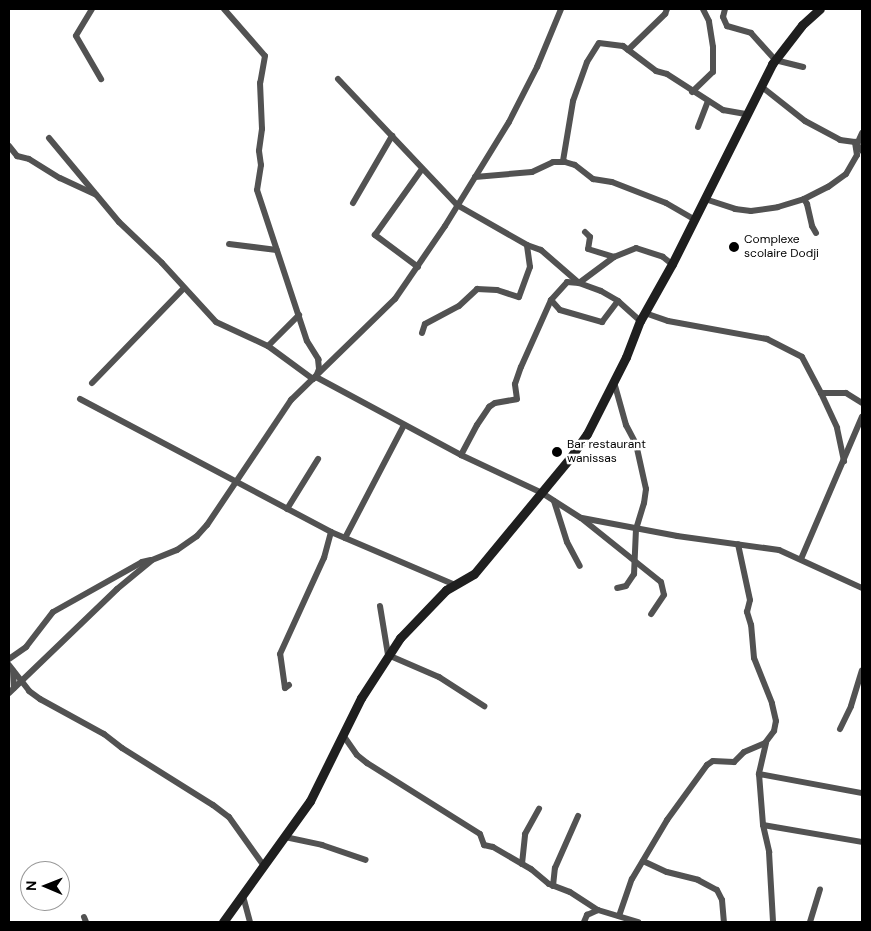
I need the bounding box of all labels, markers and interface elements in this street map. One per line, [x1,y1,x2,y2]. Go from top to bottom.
place label: Complexe scolaire Dodji [744,233,819,261]
marker: Complexe scolaire Dodji [728,241,740,253]
place label: Bar restaurant wanissas [567,438,646,466]
marker: Bar restaurant wanissas [551,446,563,458]
north arrow [20,861,70,911]
text: N [22,880,40,891]

